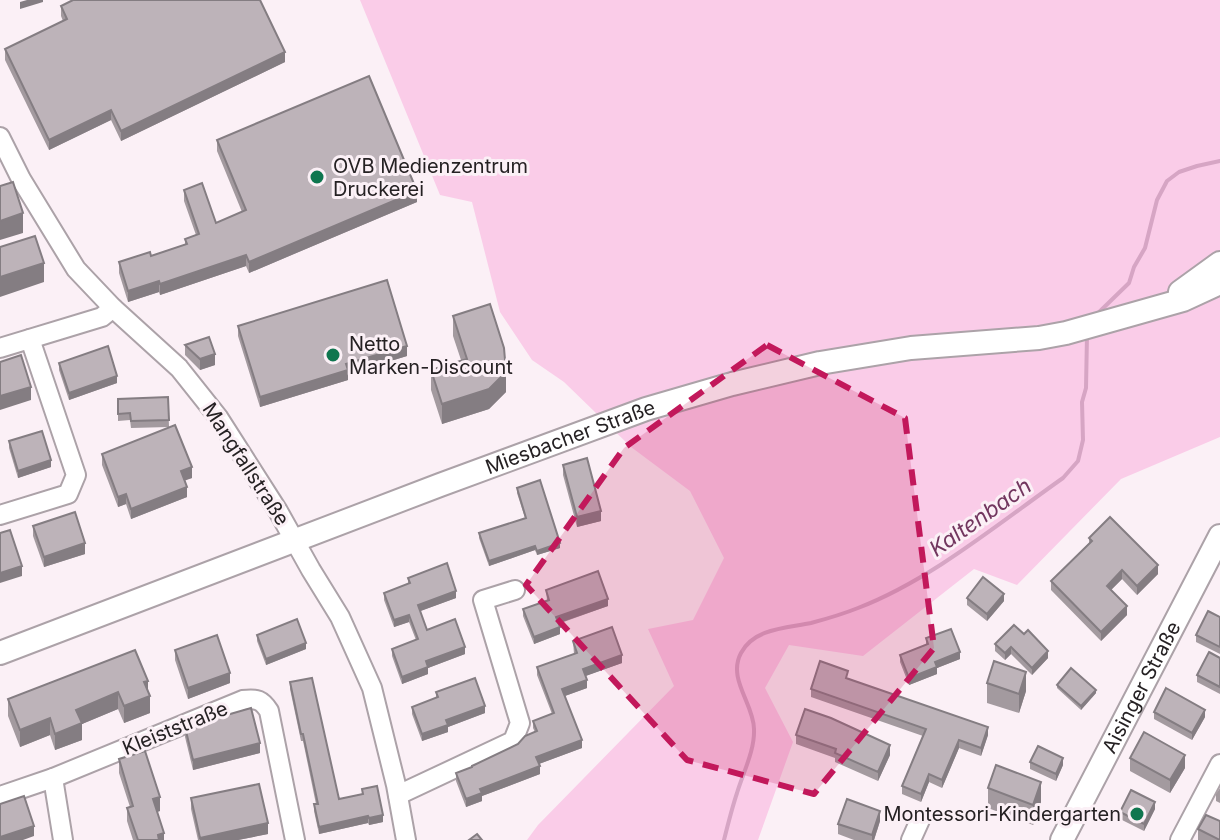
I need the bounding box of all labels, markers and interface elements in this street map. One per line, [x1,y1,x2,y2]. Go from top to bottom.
place label: OVB Medienzentrum Druckerei [333,154,528,201]
marker: OVB Medienzentrum Druckerei [308,168,326,186]
place label: Netto Marken-Discount [349,332,513,379]
marker: Netto Marken-Discount [324,346,342,364]
street label: Miesbacher Straße [482,395,658,479]
street label: Mangfallstraße [197,398,295,530]
water label: Kaltenbach [924,472,1036,562]
street label: Aisinger Straße [1097,617,1185,757]
street label: Kleiststraße [119,696,231,760]
place label: Montessori-Kindergarten [883,802,1121,826]
marker: Montessori-Kindergarten [1128,805,1146,823]

